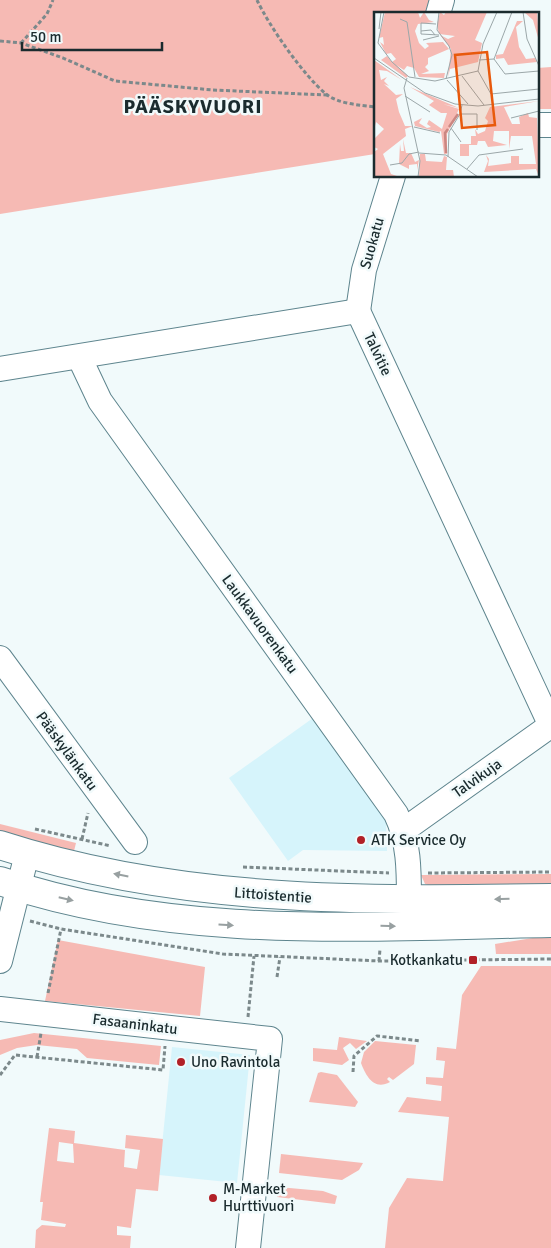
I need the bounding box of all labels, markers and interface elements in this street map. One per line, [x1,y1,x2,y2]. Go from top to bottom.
inset map [374,12,538,178]
scale bar [22,20,162,52]
text: 50 m [30,28,61,46]
district label: PÄÄSKYVUORI [124,94,262,119]
street label: Suokatu [356,215,388,271]
street label: Talvitie [360,329,396,379]
street label: Laukkavuorenkatu [218,571,302,677]
street label: Pääskylänkatu [32,708,102,794]
street label: Talvikuja [449,755,505,801]
place label: ATK Service Oy [371,831,466,849]
marker: ATK Service Oy [355,834,367,846]
one-way arrow [113,871,129,879]
street label: Littoistentie [233,883,313,907]
one-way arrow [58,895,73,903]
one-way arrow [494,895,510,903]
one-way arrow [218,921,234,929]
one-way arrow [381,922,397,930]
place label: Kotkankatu [390,951,463,969]
marker: Kotkankatu [467,954,479,966]
street label: Fasaaninkatu [91,1010,179,1038]
place label: Uno Ravintola [191,1053,280,1071]
marker: Uno Ravintola [175,1056,187,1068]
place label: M-Market Hurttivuori [223,1180,294,1215]
marker: M-Market Hurttivuori [207,1192,219,1204]

